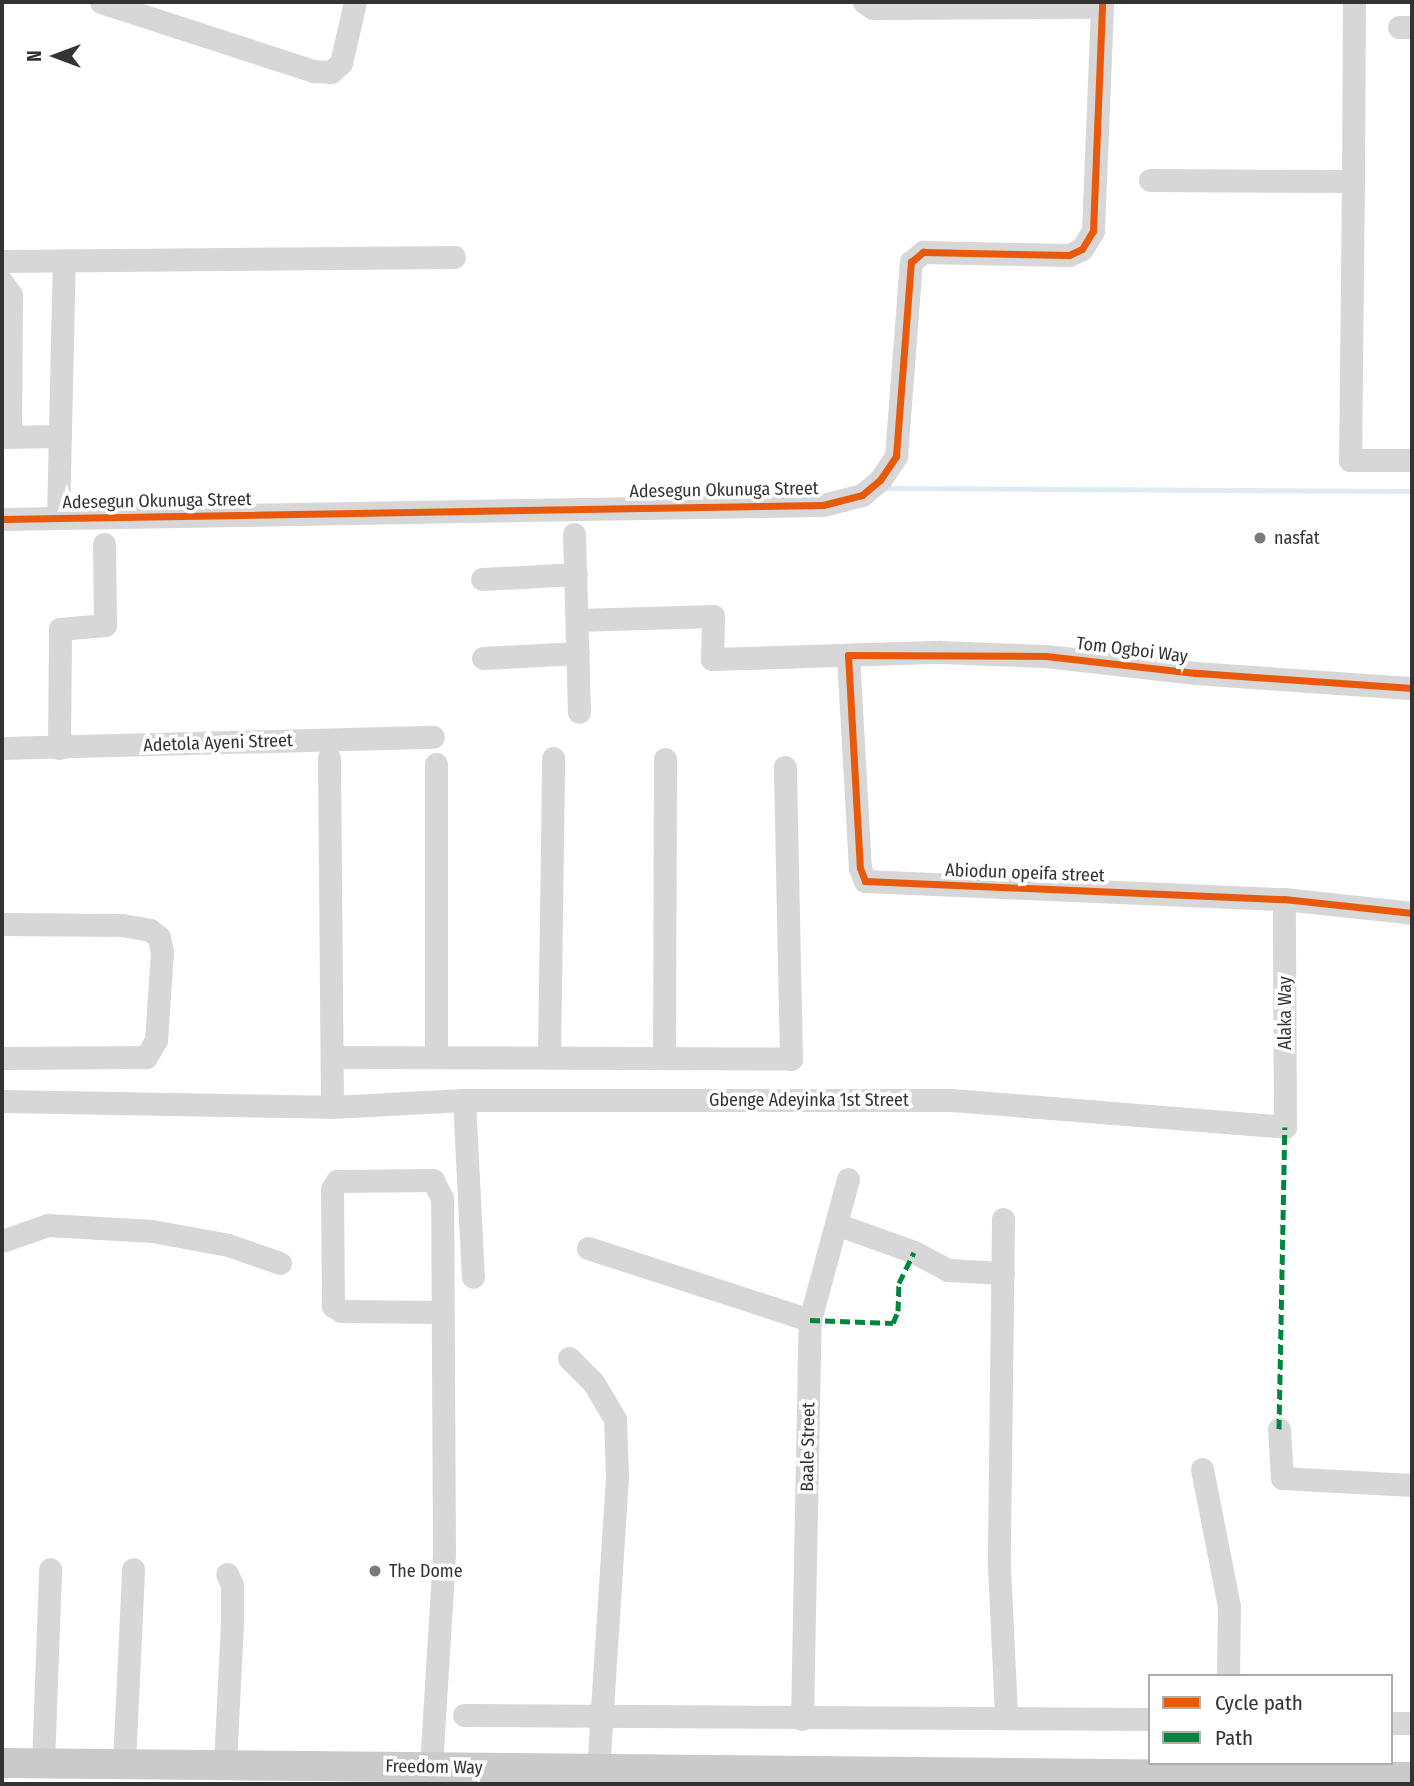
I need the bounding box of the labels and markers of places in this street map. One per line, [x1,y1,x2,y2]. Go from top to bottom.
place label: nasfat [1274,527,1320,549]
marker: nasfat [1252,530,1268,546]
place label: The Dome [389,1560,463,1582]
marker: The Dome [367,1563,383,1579]

